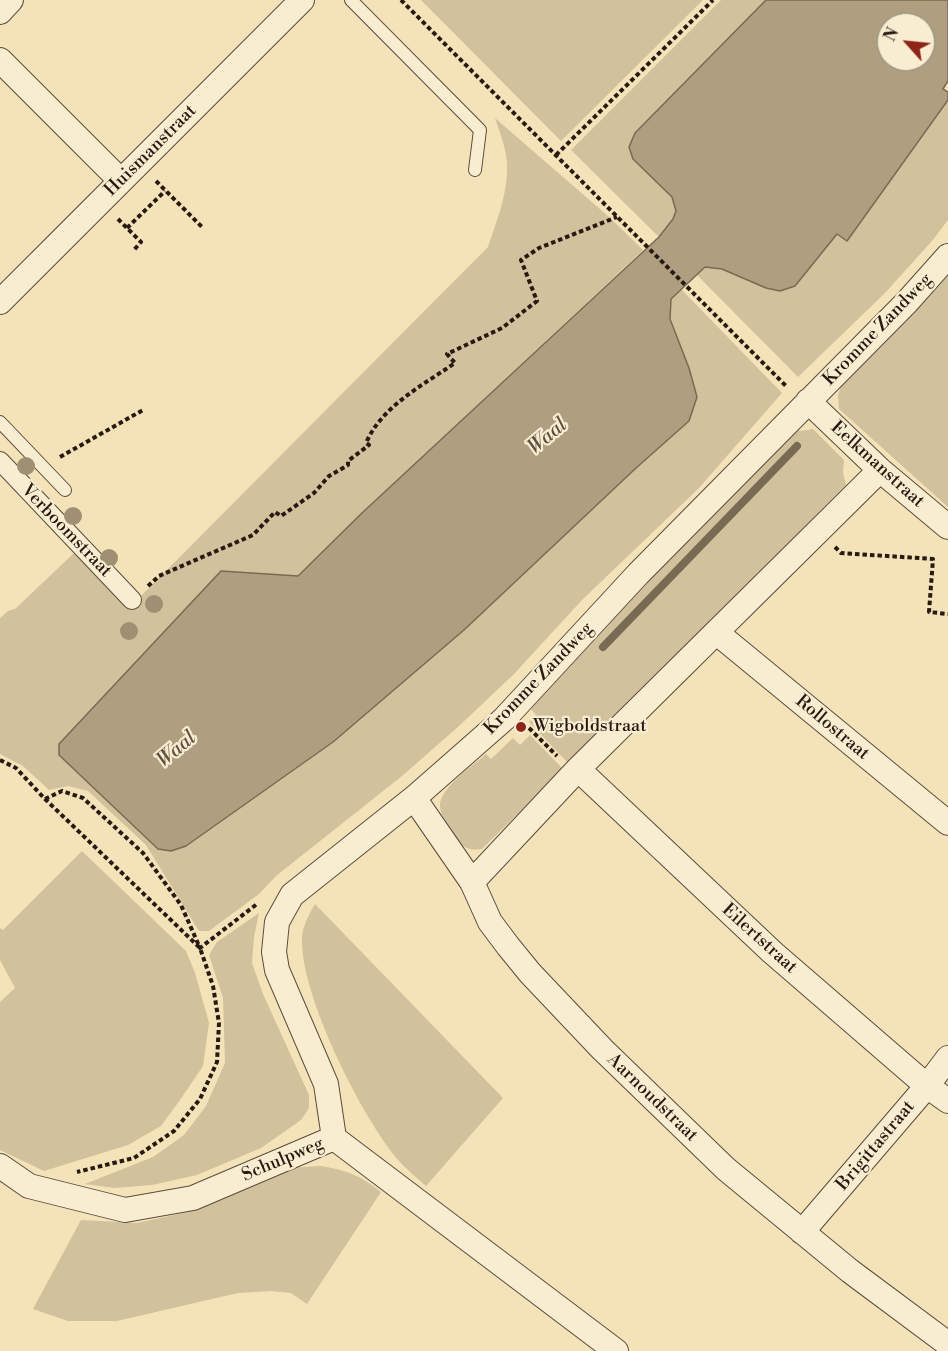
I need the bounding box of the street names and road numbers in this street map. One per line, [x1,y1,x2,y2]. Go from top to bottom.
street label: Huismanstraat [101,101,201,201]
street label: Kromme Zandweg [819,269,937,391]
street label: Eelkmanstraat [826,417,928,513]
street label: Verboomstraat [16,480,116,582]
street label: Kromme Zandweg [480,618,598,740]
street label: Rollostraat [791,691,873,765]
street label: Eilertstraat [717,899,801,979]
street label: Aarnoudstraat [602,1049,702,1147]
street label: Brigittastraat [832,1097,920,1195]
street label: Schulpweg [239,1133,327,1187]

